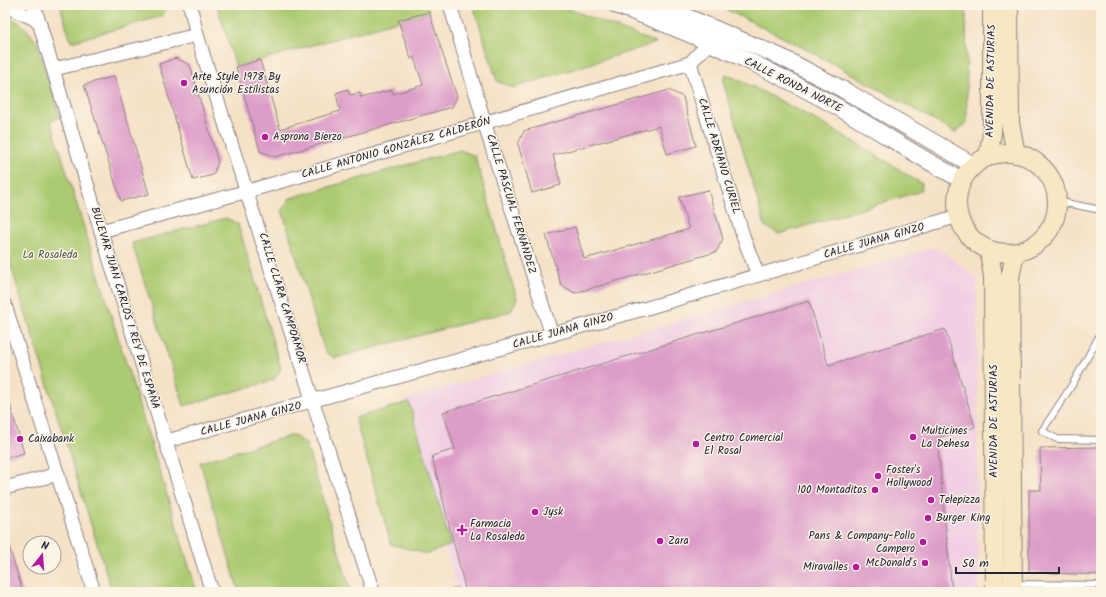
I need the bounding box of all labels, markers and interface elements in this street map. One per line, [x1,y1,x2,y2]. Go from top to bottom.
street label: AVENIDA DE ASTURIAS [981,24,1001,138]
street label: CALLE RONDA NORTE [741,52,846,118]
place label: Arte Style 1978 By Asunción Estilistas [192,68,281,99]
marker: Arte Style 1978 By Asunción Estilistas [179,78,189,88]
street label: CALLE ADRIANO CURIEL [693,96,745,216]
street label: CALLE ANTONIO GONZÁLEZ CALDERÓN [299,112,493,184]
place label: Asprona Bierzo [273,128,342,146]
marker: Asprona Bierzo [260,132,270,142]
street label: CALLE PASCUAL FERNÁNDEZ [481,132,541,276]
street label: BULEVAR JUAN CARLOS I REY DE ESPAÑA [86,205,165,412]
street label: CALLE JUANA GINZO [821,218,927,264]
street label: CALLE CLARA CAMPOAMOR [253,230,311,366]
park label: La Rosaleda [22,246,78,264]
street label: CALLE JUANA GINZO [510,308,616,354]
street label: AVENIDA DE ASTURIAS [985,364,1003,478]
street label: CALLE JUANA GINZO [198,397,304,441]
place label: Multicines La Dehesa [921,422,969,453]
place label: Centro Comercial El Rosal [704,429,783,460]
place label: Caixabank [28,430,75,448]
marker: Multicines La Dehesa [908,432,918,442]
marker: Caixabank [15,434,25,444]
marker: Centro Comercial El Rosal [691,439,701,449]
place label: Foster's Hollywood [886,461,932,492]
marker: Foster's Hollywood [873,471,883,481]
place label: 100 Montaditos [797,481,867,499]
marker: 100 Montaditos [870,485,880,495]
place label: Telepizza [939,491,980,509]
marker: Telepizza [926,495,936,505]
place label: Jysk [543,503,564,521]
marker: Jysk [530,507,540,517]
place label: Burger King [936,509,990,527]
marker: Burger King [923,513,933,523]
place label: Farmacia La Rosaleda [470,515,525,546]
marker: Farmacia La Rosaleda [457,525,467,535]
place label: Pans & Company-Pollo Campero [809,527,915,558]
place label: Zara [668,532,689,550]
north arrow [22,535,62,575]
marker: Zara [655,536,665,546]
text: N [39,537,51,556]
marker: Pans & Company-Pollo Campero [918,537,928,547]
scale bar [956,549,1059,575]
place label: McDonald's [866,554,917,572]
text: 50 m [962,554,989,573]
place label: Miravalles [803,558,848,576]
marker: McDonald's [920,558,930,568]
marker: Miravalles [851,562,861,572]

